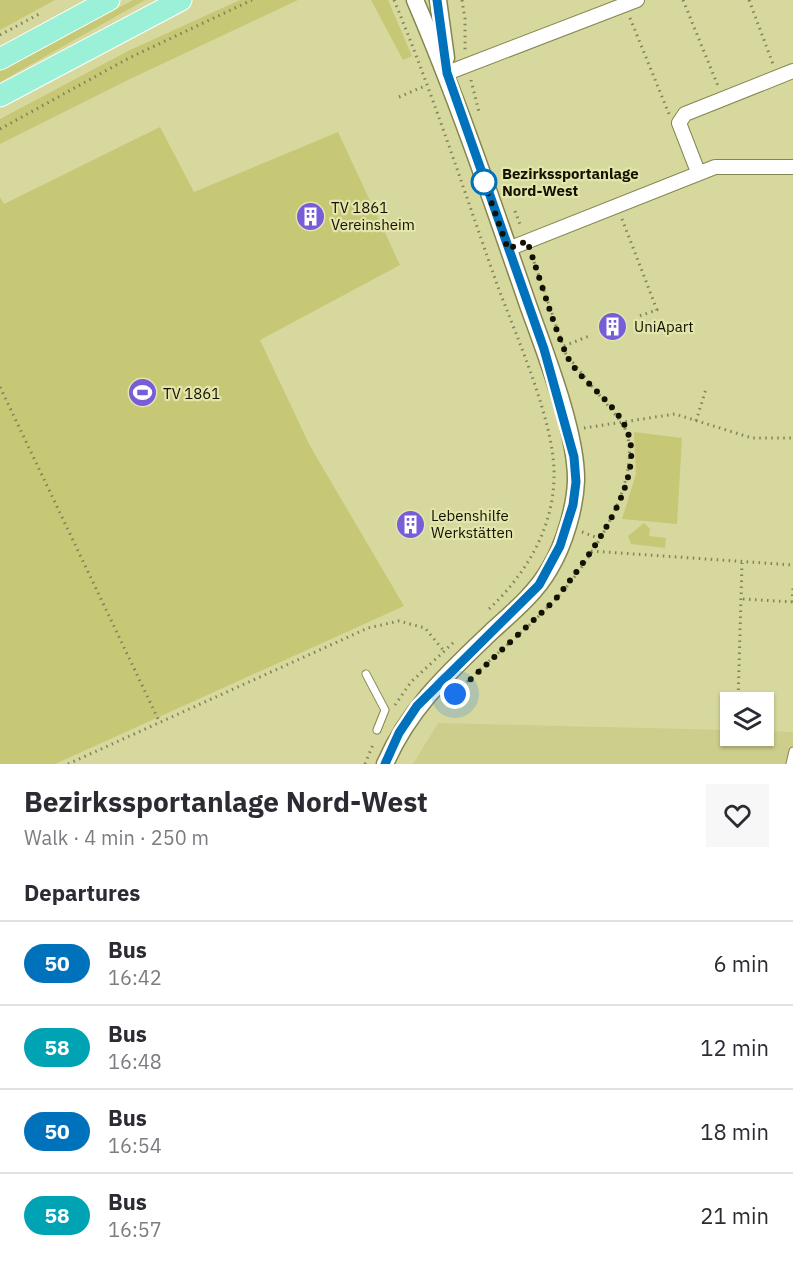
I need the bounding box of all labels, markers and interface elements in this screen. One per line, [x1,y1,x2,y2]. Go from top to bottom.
place label: Bezirkssportanlage Nord-West [502,164,639,200]
marker: Bezirkssportanlage Nord-West [471,169,497,195]
place label: TV 1861 Vereinsheim [331,198,415,234]
building icon: TV 1861 Vereinsheim [294,200,326,232]
building icon: UniApart [597,310,629,342]
place label: UniApart [634,317,694,336]
sports icon: TV 1861 [126,377,158,409]
place label: TV 1861 [163,384,220,403]
place label: Lebenshilfe Werkstätten [431,506,513,542]
building icon: Lebenshilfe Werkstätten [394,508,426,540]
your location [440,679,470,709]
map controls [720,692,774,746]
button: layers [720,692,774,746]
text: Bezirkssportanlage Nord-West [24,783,428,820]
button: heart [706,784,769,847]
text: Walk · 4 min · 250 m [24,824,209,851]
text: Departures [24,878,140,907]
text: Bus [108,935,147,964]
text: 50 [44,949,70,977]
text: 6 min [713,949,769,978]
text: 16:42 [108,964,162,991]
text: Bus [108,1019,147,1048]
text: 58 [44,1033,70,1061]
text: 12 min [700,1033,769,1062]
text: 16:48 [108,1048,162,1075]
text: Bus [108,1103,147,1132]
text: 50 [44,1117,70,1145]
text: 18 min [700,1117,769,1146]
text: 16:54 [108,1132,162,1159]
text: Bus [108,1187,147,1216]
text: 58 [44,1201,70,1229]
text: 21 min [700,1201,769,1230]
text: 16:57 [108,1216,162,1243]

